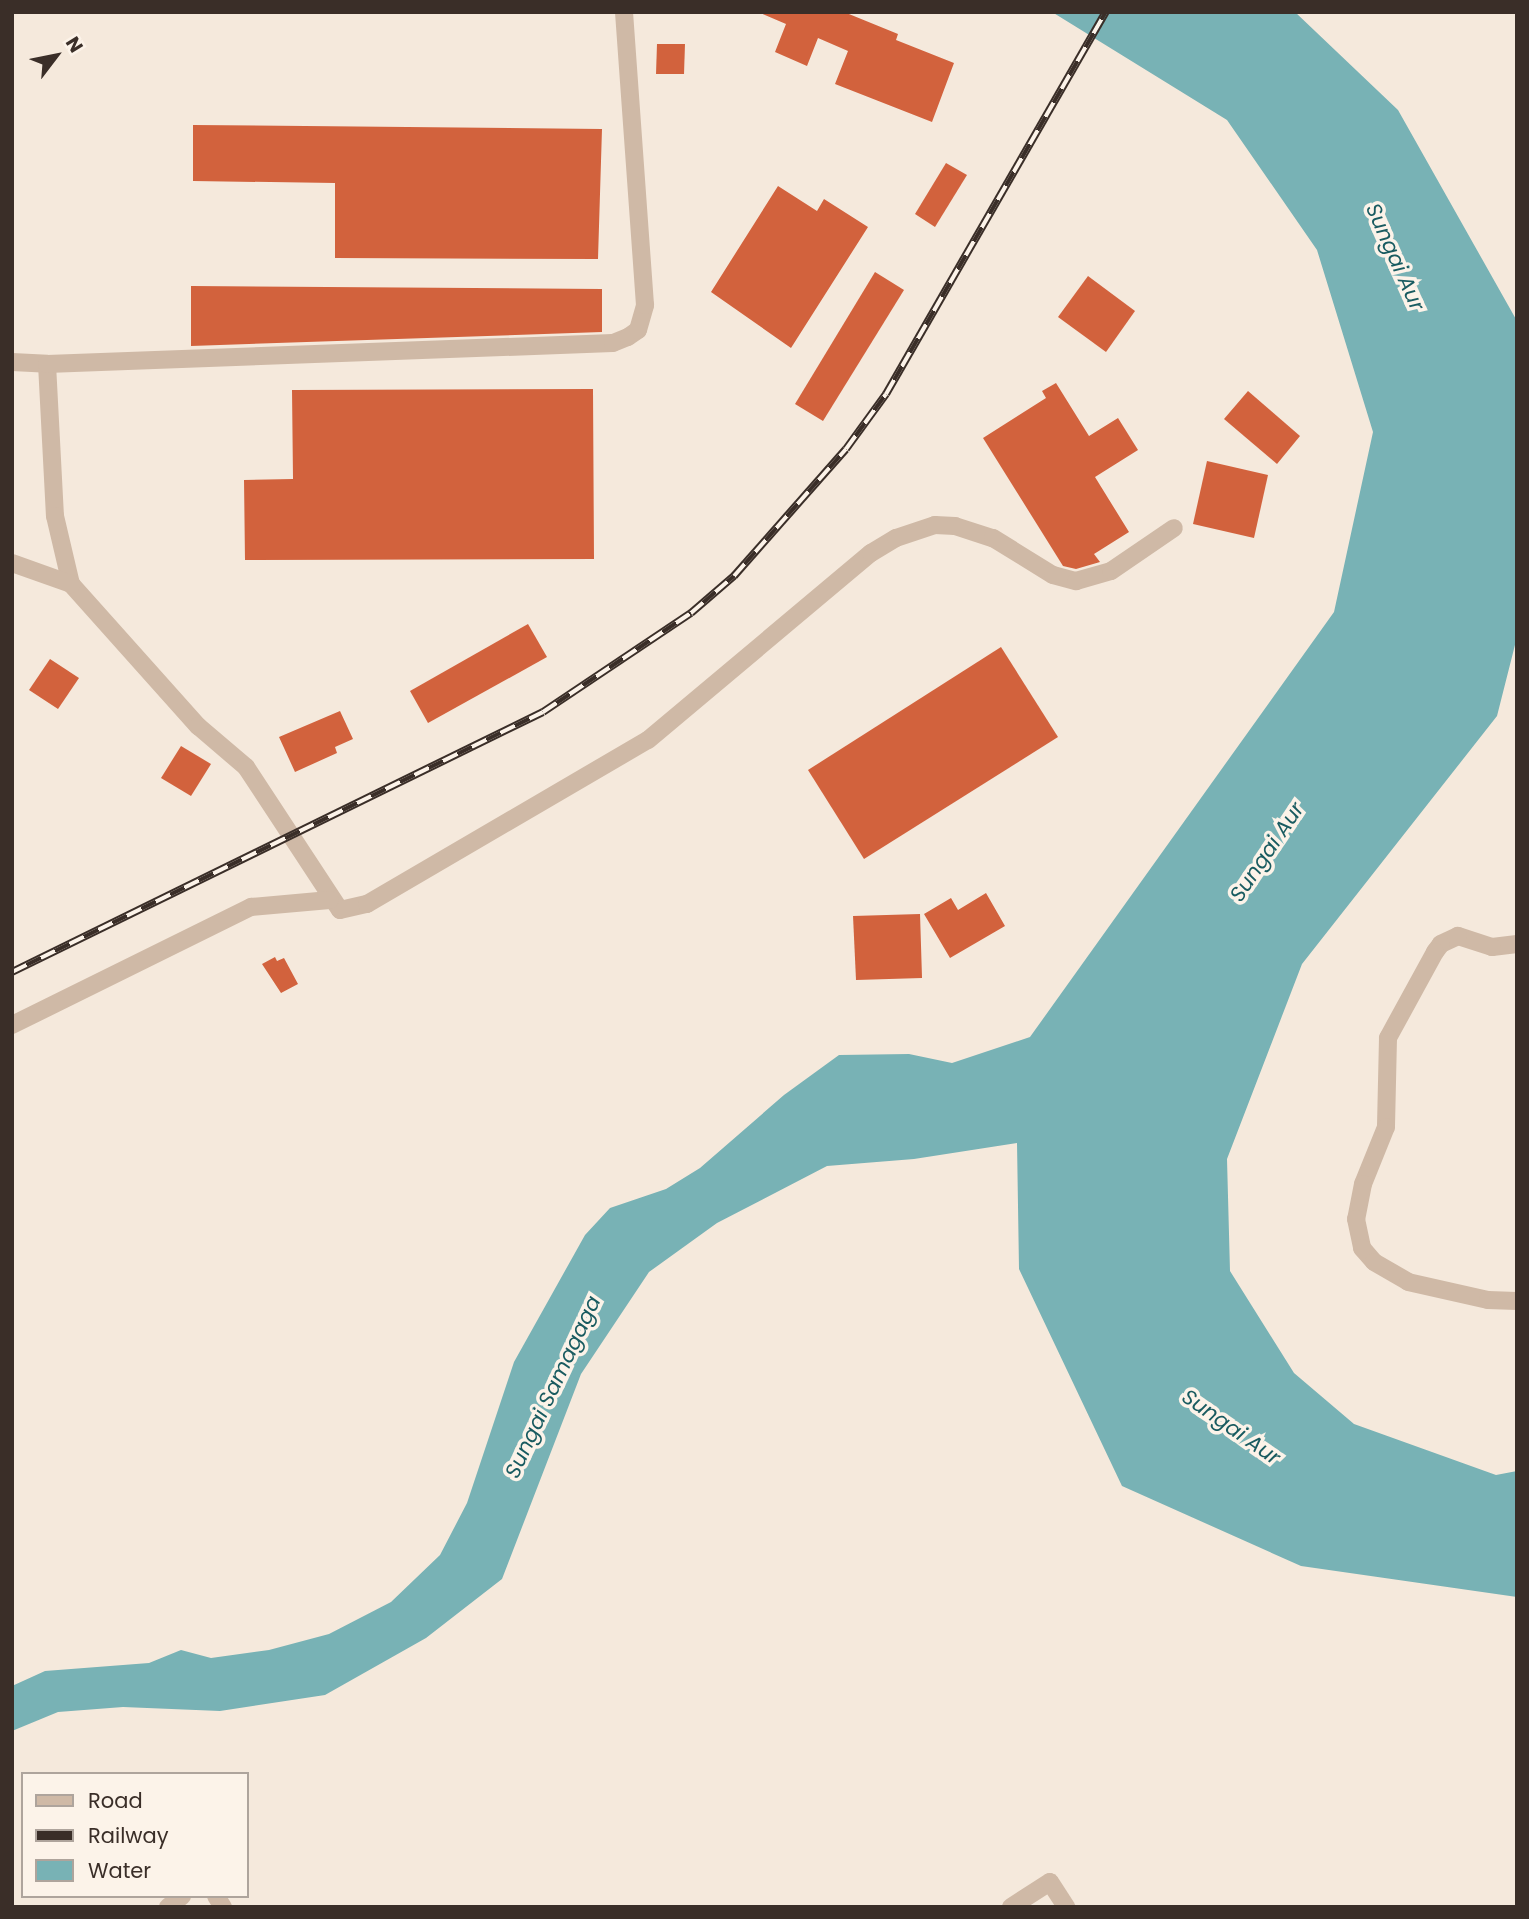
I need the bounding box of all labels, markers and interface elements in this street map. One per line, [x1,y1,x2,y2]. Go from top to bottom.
north arrow [21,21,91,91]
text: N [59,31,89,58]
water label: Sungai Aur [1360,200,1430,314]
water label: Sungai Aur [1225,798,1309,906]
water label: Sungai Samagaga [500,1292,606,1482]
water label: Sungai Aur [1177,1384,1285,1470]
legend [21,1772,248,1898]
text: Road [88,1786,143,1815]
text: Railway [88,1821,169,1850]
text: Water [88,1856,151,1885]

